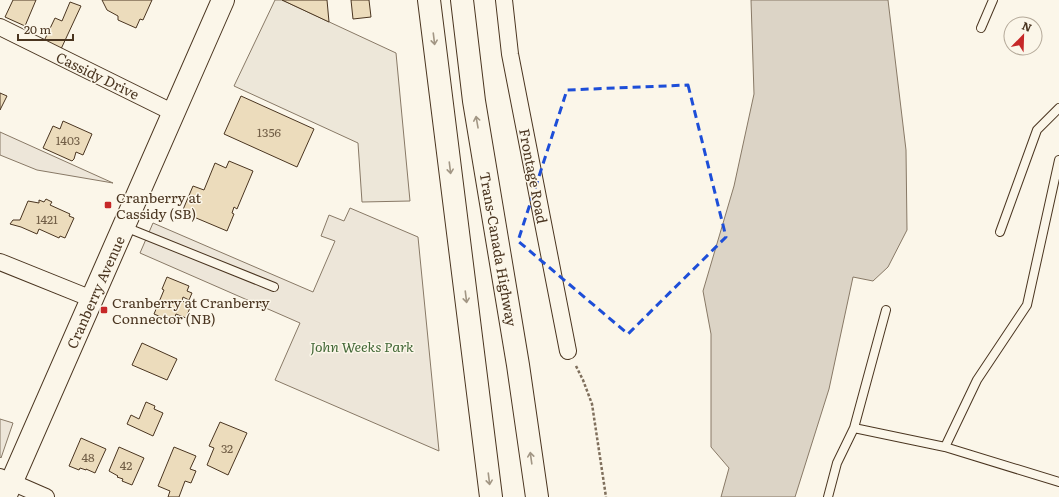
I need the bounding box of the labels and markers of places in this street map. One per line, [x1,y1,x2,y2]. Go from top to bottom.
place label: Cranberry at Cassidy (SB) [116,187,202,223]
marker: Cranberry at Cassidy (SB) [103,200,113,210]
place label: Cranberry at Cranberry Connector (NB) [112,292,271,328]
marker: Cranberry at Cranberry Connector (NB) [99,305,109,315]

